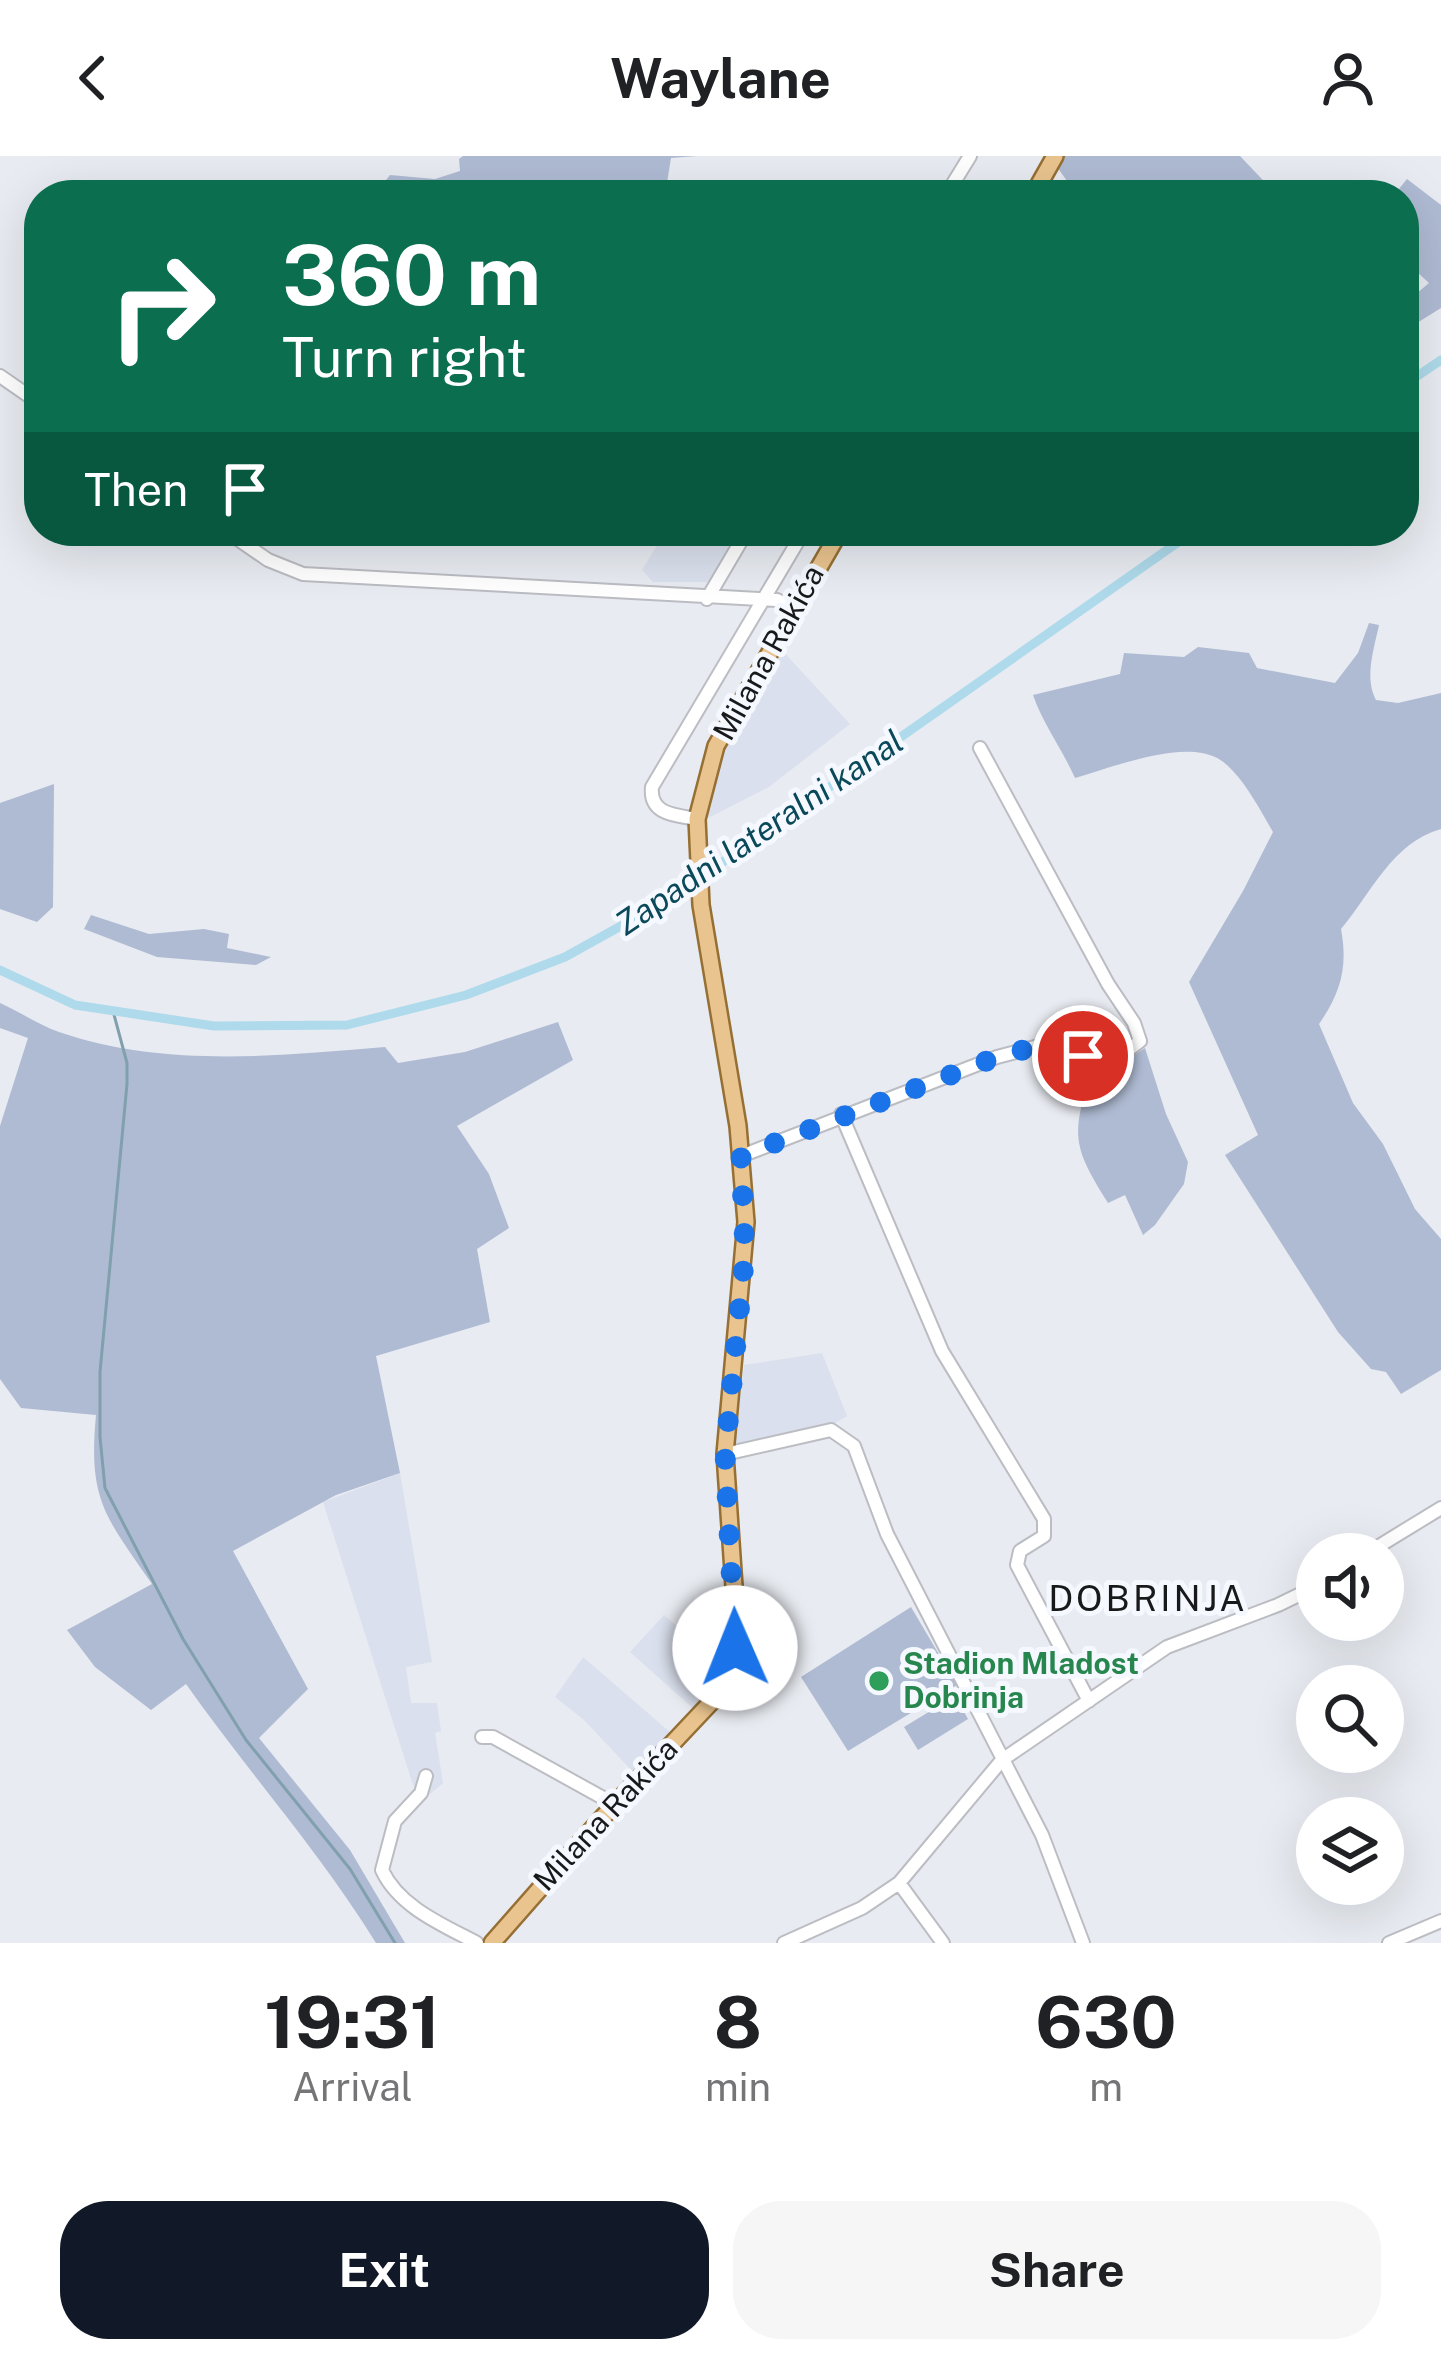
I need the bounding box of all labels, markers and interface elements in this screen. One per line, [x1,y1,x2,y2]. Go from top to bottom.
icon: back [60,45,126,111]
icon: person [1315,45,1381,111]
text: Waylane [610,47,831,110]
text: 360 m [282,225,541,324]
icon: right [84,228,240,384]
text: Turn right [282,326,527,389]
icon: arrive [212,456,278,522]
text: Then [84,463,188,516]
street label: Milana Rakića [705,559,831,746]
water label: Zapadni lateralni kanal [608,722,910,942]
pin [1032,1005,1134,1107]
icon: arrive [1050,1023,1116,1089]
map controls [1296,1533,1404,1905]
button: sound [1296,1533,1404,1641]
district label: DOBRINJA [1048,1577,1248,1619]
position arrow [672,1585,798,1711]
place label: Stadion Mladost Dobrinja [903,1645,1139,1715]
button: search [1296,1665,1404,1773]
marker: Stadion Mladost Dobrinja [866,1668,892,1694]
street label: Milana Rakića [526,1731,685,1898]
button: layers [1296,1797,1404,1905]
text: 19:31 [264,1980,441,2064]
text: 8 [714,1980,762,2064]
text: 630 [1035,1980,1177,2064]
text: Arrival [292,2064,413,2110]
text: min [705,2064,771,2110]
text: m [1089,2064,1123,2110]
button: Exit [60,2201,709,2339]
button: Share [733,2201,1381,2339]

